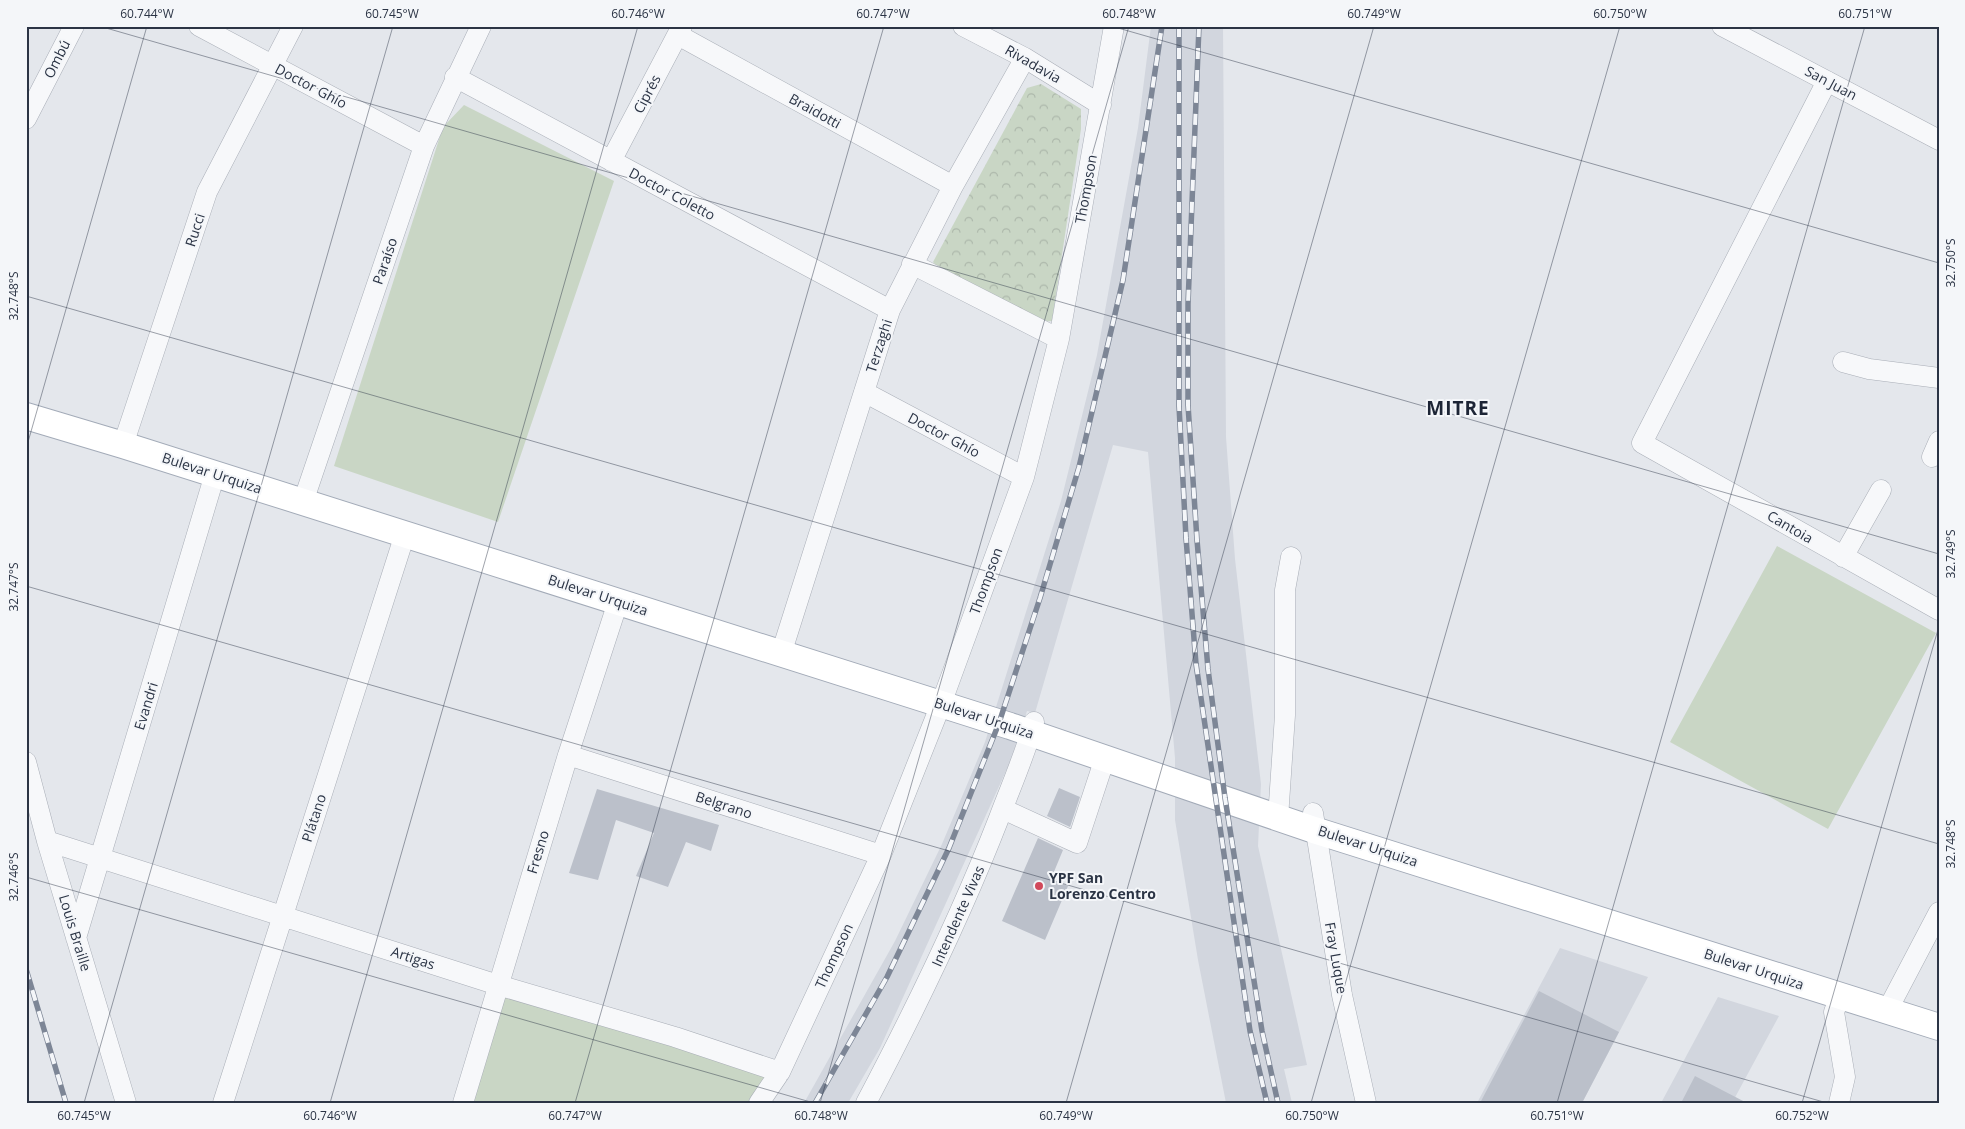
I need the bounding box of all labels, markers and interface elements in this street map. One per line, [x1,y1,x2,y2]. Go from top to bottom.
text: 60.744°W [120,5,174,22]
text: 60.745°W [365,5,419,22]
text: 60.746°W [611,5,665,22]
text: 60.747°W [856,5,910,22]
text: 60.748°W [1102,5,1156,22]
text: 60.749°W [1347,5,1401,22]
text: 60.750°W [1593,5,1647,22]
text: 60.751°W [1838,5,1892,22]
street label: Ombú [39,36,74,81]
street label: Rivadavia [1002,40,1065,87]
street label: Doctor Ghío [272,59,350,112]
street label: San Juan [1802,61,1861,104]
street label: Ciprés [629,71,665,116]
street label: Braidotti [786,89,845,133]
street label: Thompson [1070,153,1101,225]
street label: Doctor Coletto [626,163,719,224]
street label: Rucci [180,211,209,249]
street label: Paraíso [368,235,401,287]
text: 32.750°S [1942,238,1959,288]
text: 32.748°S [5,271,22,321]
street label: Terzaghi [861,317,896,375]
district label: MITRE [1426,395,1490,421]
street label: Doctor Ghío [905,408,983,461]
street label: Bulevar Urquiza [160,447,265,498]
street label: Cantoia [1764,506,1817,547]
text: 32.749°S [1942,529,1959,579]
street label: Thompson [965,545,1006,617]
text: 32.747°S [5,562,22,612]
street label: Bulevar Urquiza [546,569,651,620]
street label: Evandri [129,680,162,732]
street label: Bulevar Urquiza [932,692,1037,743]
street label: Belgrano [693,786,755,823]
street label: Plátano [297,791,330,844]
text: 32.748°S [1942,819,1959,869]
street label: Bulevar Urquiza [1316,820,1421,871]
street label: Fresno [522,828,553,876]
text: 32.746°S [5,852,22,902]
street label: Intendente Vivas [927,862,988,969]
place label: YPF San Lorenzo Centro [1049,868,1156,903]
marker: YPF San Lorenzo Centro [1033,880,1045,892]
street label: Louis Braille [55,892,96,974]
street label: Thompson [810,920,857,991]
street label: Fray Luque [1321,921,1352,995]
street label: Artigas [389,942,438,974]
street label: Bulevar Urquiza [1702,943,1807,994]
text: 60.745°W [57,1107,111,1124]
text: 60.746°W [303,1107,357,1124]
text: 60.747°W [548,1107,602,1124]
text: 60.748°W [794,1107,848,1124]
text: 60.749°W [1039,1107,1093,1124]
text: 60.750°W [1285,1107,1339,1124]
text: 60.751°W [1530,1107,1584,1124]
text: 60.752°W [1775,1107,1829,1124]

